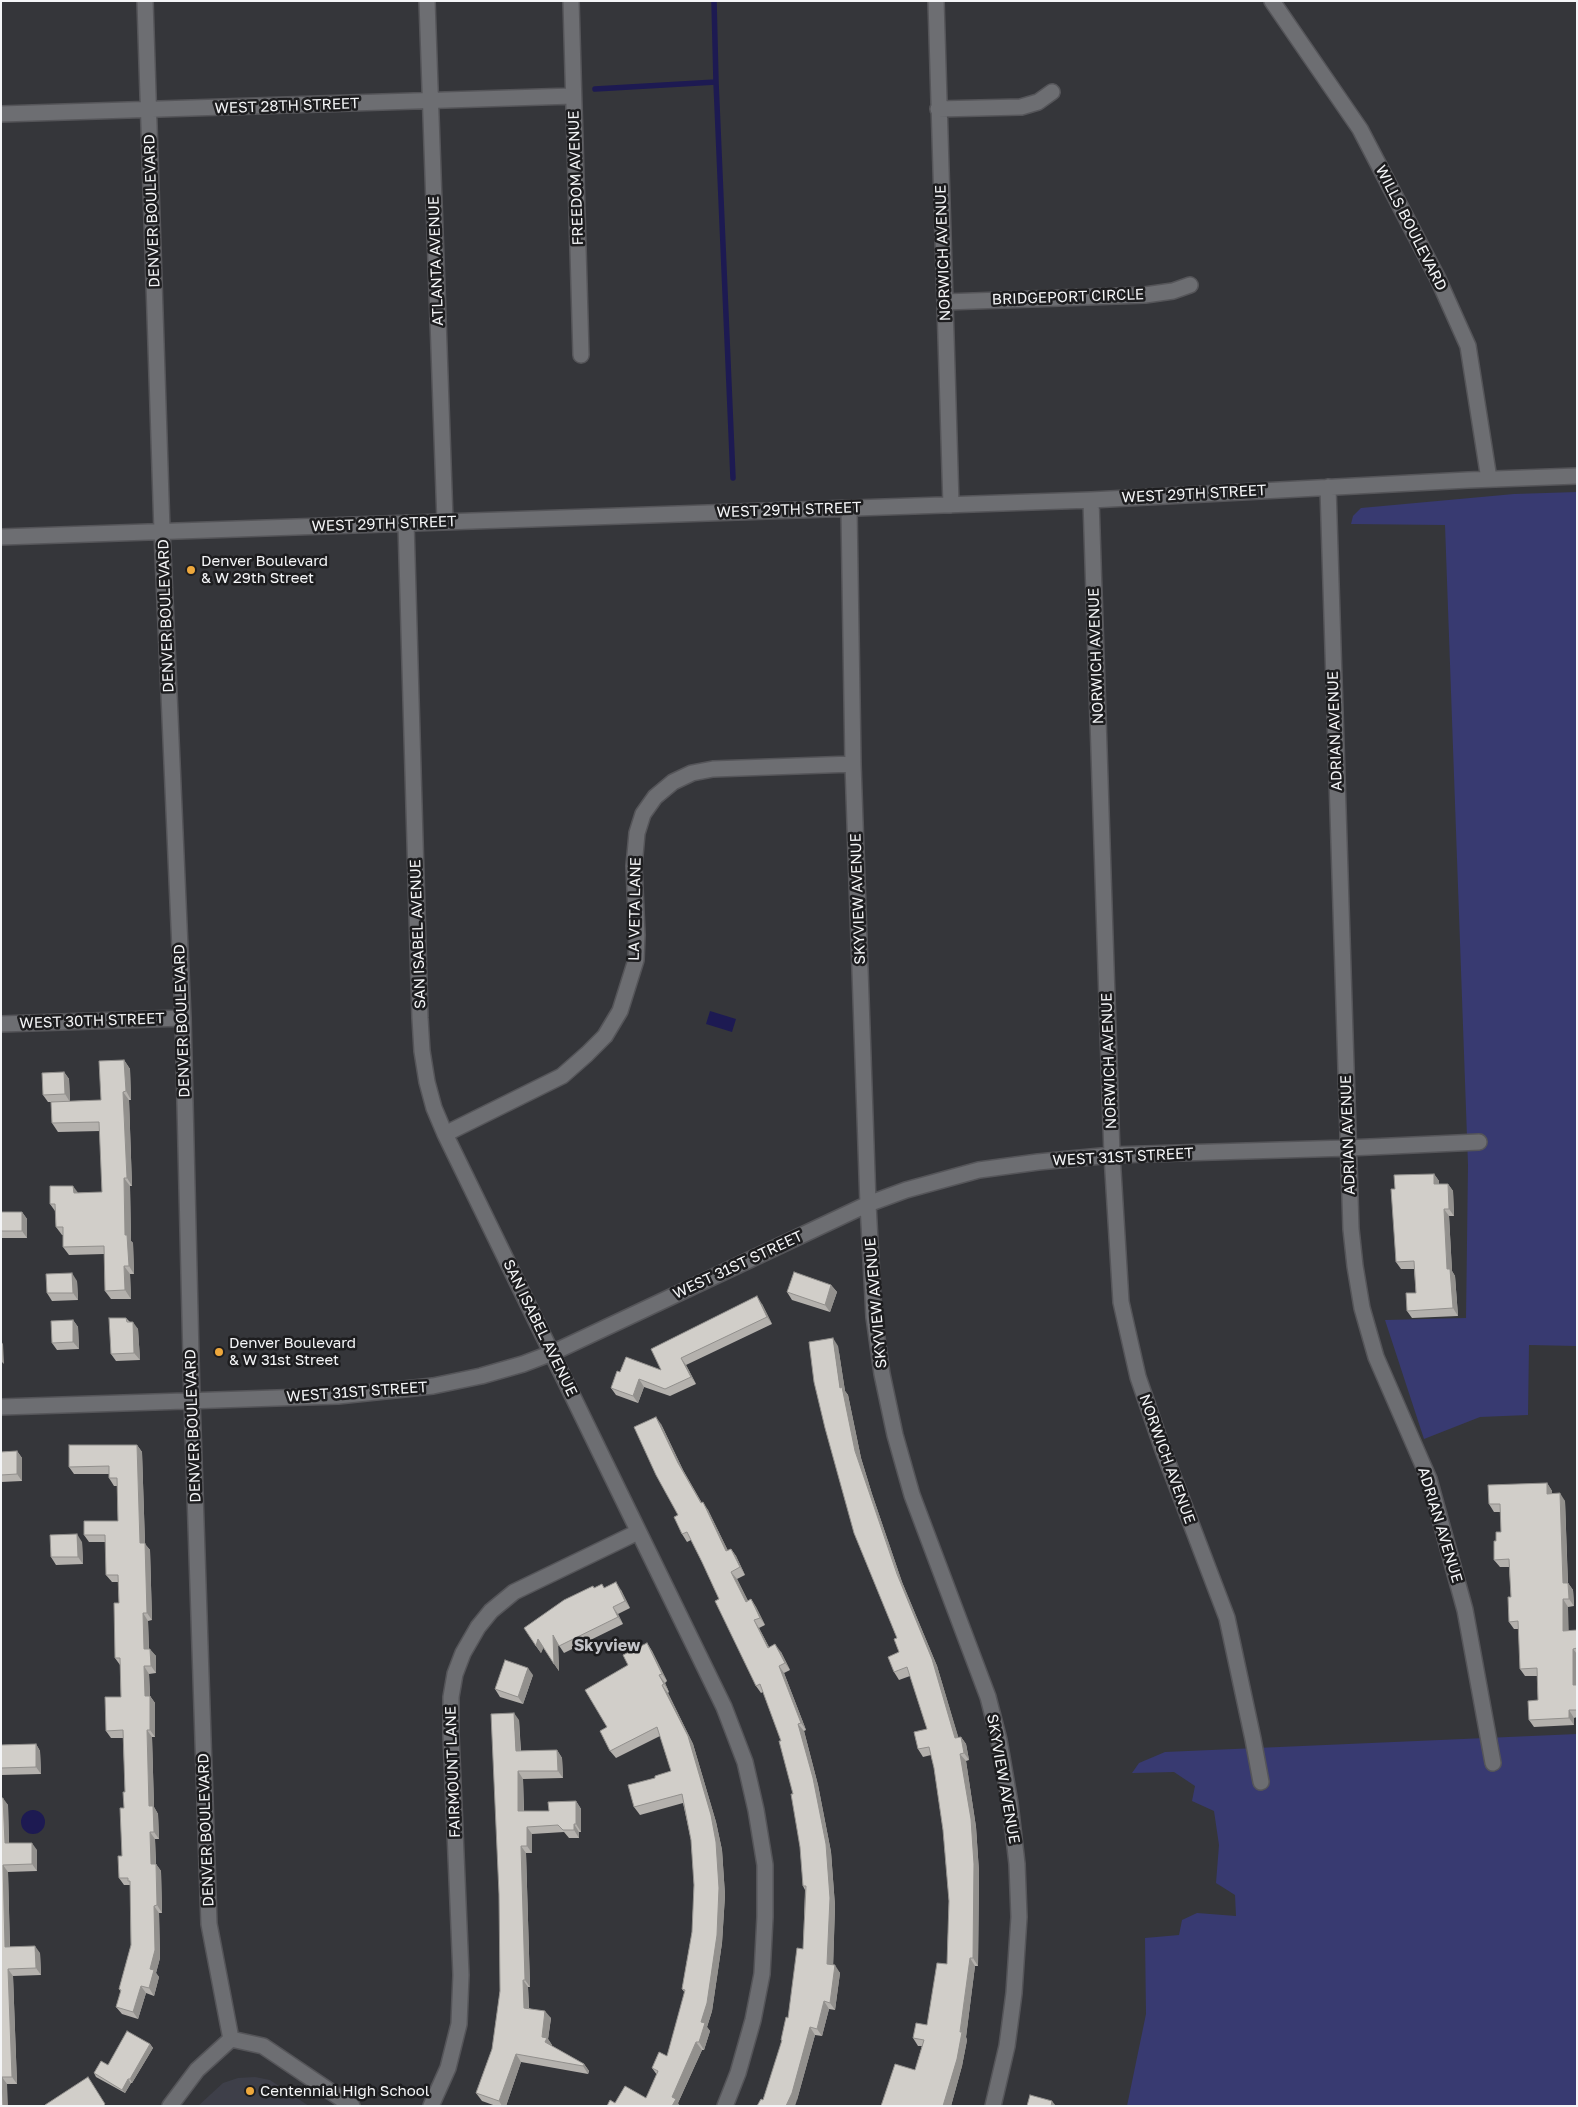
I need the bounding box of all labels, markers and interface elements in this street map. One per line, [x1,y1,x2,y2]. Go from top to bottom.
street label: WEST 28TH STREET [214,94,360,118]
street label: FREEDOM AVENUE [565,110,587,246]
street label: DENVER BOULEVARD [140,134,164,288]
street label: WILLS BOULEVARD [1372,162,1450,294]
street label: NORWICH AVENUE [932,184,954,322]
street label: ATLANTA AVENUE [425,196,447,326]
street label: BRIDGEPORT CIRCLE [992,285,1144,309]
street label: WEST 29TH STREET [1121,481,1267,507]
street label: WEST 29TH STREET [716,498,862,522]
street label: WEST 29TH STREET [311,512,457,536]
street label: DENVER BOULEVARD [154,539,178,693]
place label: Denver Boulevard & W 29th Street [201,552,328,587]
marker: Denver Boulevard & W 29th Street [185,564,197,576]
street label: NORWICH AVENUE [1085,587,1107,725]
street label: ADRIAN AVENUE [1324,671,1346,791]
street label: SKYVIEW AVENUE [847,833,869,965]
street label: LA VETA LANE [625,857,645,961]
street label: SAN ISABEL AVENUE [406,859,430,1009]
street label: DENVER BOULEVARD [170,944,194,1098]
street label: NORWICH AVENUE [1098,992,1120,1130]
street label: WEST 30TH STREET [19,1009,165,1033]
street label: ADRIAN AVENUE [1337,1075,1359,1195]
street label: WEST 31ST STREET [1052,1144,1194,1170]
street label: WEST 31ST STREET [670,1227,806,1303]
street label: SKYVIEW AVENUE [861,1237,891,1369]
street label: SAN ISABEL AVENUE [499,1257,581,1399]
place label: Denver Boulevard & W 31st Street [229,1334,356,1369]
marker: Denver Boulevard & W 31st Street [213,1346,225,1358]
street label: DENVER BOULEVARD [181,1349,205,1503]
street label: WEST 31ST STREET [286,1378,428,1406]
street label: NORWICH AVENUE [1135,1392,1199,1526]
street label: ADRIAN AVENUE [1414,1465,1466,1585]
district label: Skyview [574,1636,640,1656]
street label: FAIRMOUNT LANE [442,1706,464,1838]
street label: SKYVIEW AVENUE [983,1713,1023,1845]
street label: DENVER BOULEVARD [194,1753,218,1907]
place label: Centennial High School [260,2082,430,2100]
marker: Centennial High School [244,2085,256,2097]

